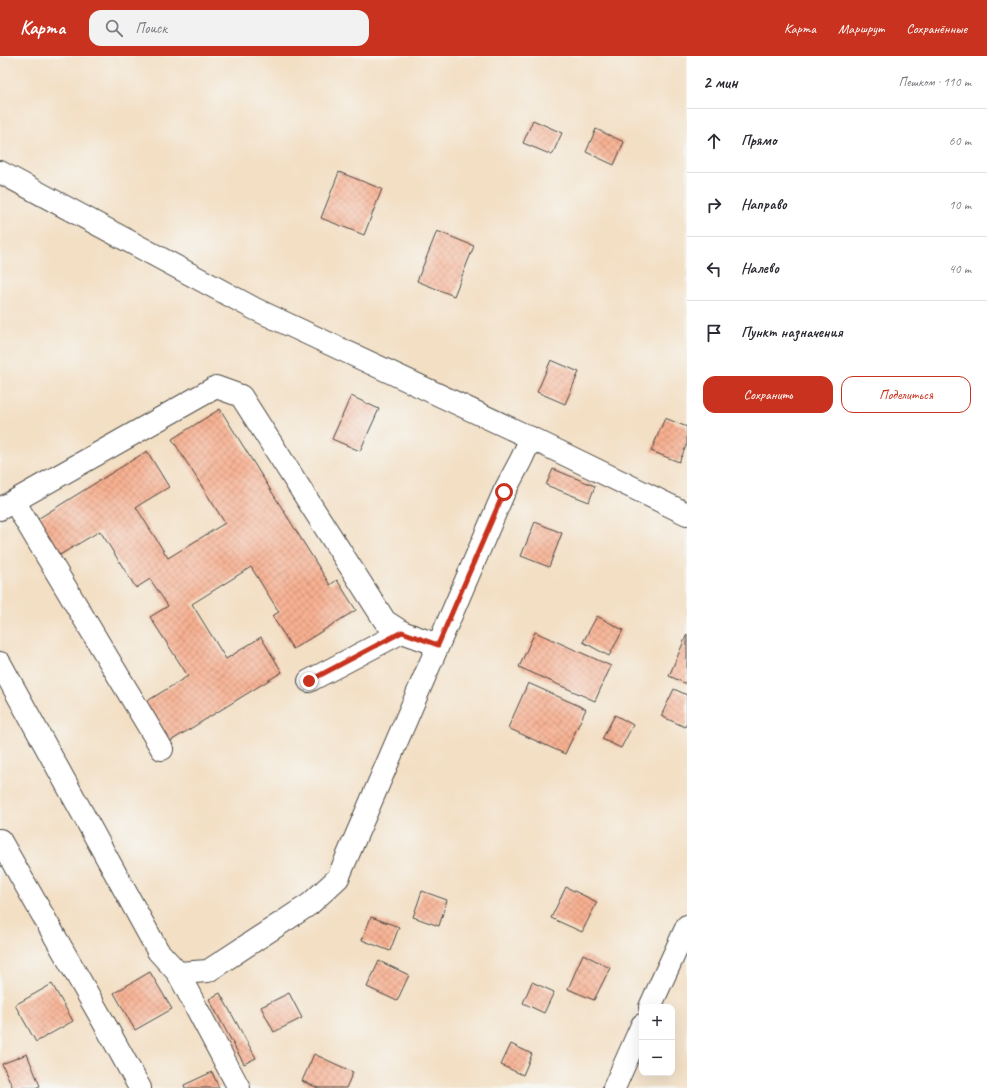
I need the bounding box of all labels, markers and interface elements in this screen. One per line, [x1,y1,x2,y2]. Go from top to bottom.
search box [89,10,369,46]
text: Карта [20,16,65,40]
icon: search [103,17,125,39]
text: Поиск [135,19,167,38]
text: Карта [784,20,816,37]
text: Маршрут [838,20,884,37]
text: Сохранённые [906,20,967,37]
text: 2 мин [703,72,738,93]
text: Пешком · 110 m [898,74,971,90]
icon: ahead [703,130,725,152]
text: Прямо [741,131,777,150]
text: 60 m [949,133,971,149]
icon: right [703,194,725,216]
text: Направо [741,195,787,214]
text: 10 m [949,197,971,213]
icon: left [703,258,725,280]
text: Налево [741,259,779,278]
text: 40 m [949,261,971,277]
icon: arrive [703,322,725,344]
text: Пункт назначения [741,323,843,342]
button: Сохранить [703,376,833,413]
button: Поделиться [841,376,971,413]
route start [495,483,513,501]
route end [300,672,318,690]
map controls [639,1004,675,1076]
button: + [639,1004,675,1040]
button: − [639,1040,675,1076]

